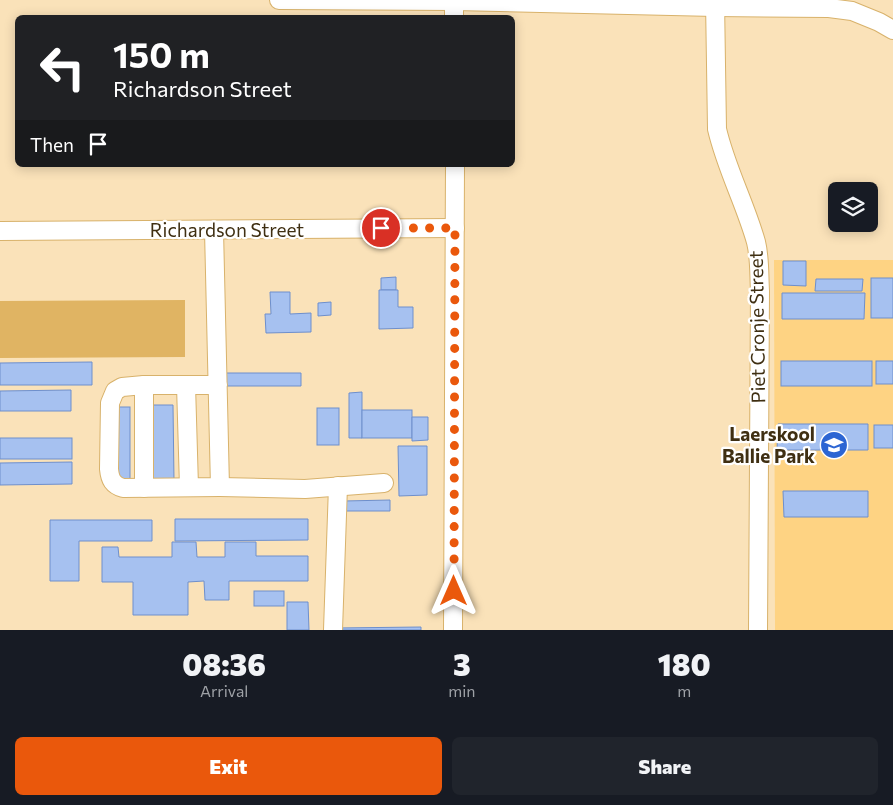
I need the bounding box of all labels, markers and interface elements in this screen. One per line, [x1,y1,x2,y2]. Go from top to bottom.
text: 150 m [113,32,210,75]
icon: left [30,35,95,100]
text: Richardson Street [113,75,292,102]
icon: arrive [84,130,112,158]
text: Then [30,133,74,156]
map controls [828,182,878,232]
button: layers [828,182,878,232]
pin [360,207,402,249]
icon: arrive [367,214,395,242]
street label: Richardson Street [150,218,304,241]
street label: Piet Cronje Street [744,250,769,404]
place label: Laerskool Ballie Park [722,422,815,467]
school or university icon: Laerskool Ballie Park [819,430,849,460]
position arrow [427,564,479,616]
text: 08:36 [182,645,266,682]
text: 3 [453,645,471,682]
text: 180 [658,645,711,682]
text: Arrival [200,681,248,700]
text: min [448,681,476,700]
text: m [677,681,691,700]
button: Exit [15,737,442,795]
button: Share [452,737,878,795]

